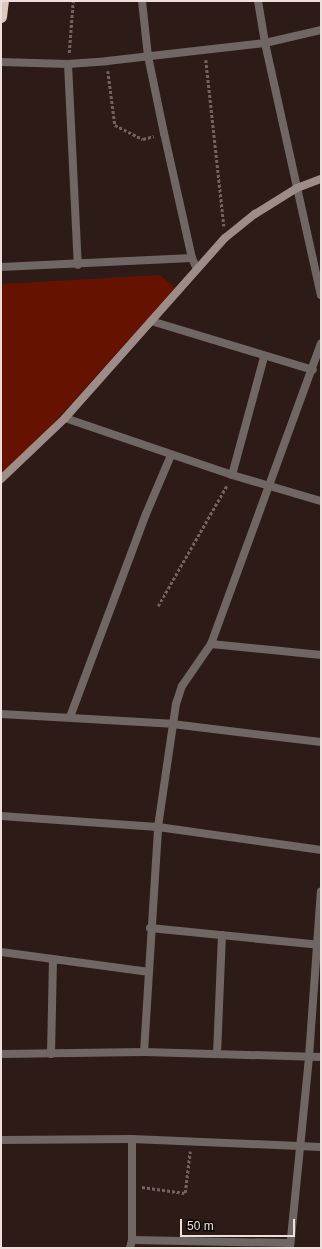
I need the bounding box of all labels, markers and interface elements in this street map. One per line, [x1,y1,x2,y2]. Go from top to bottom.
scale bar [182,1211,297,1237]
text: 50 m [187,1219,214,1233]

